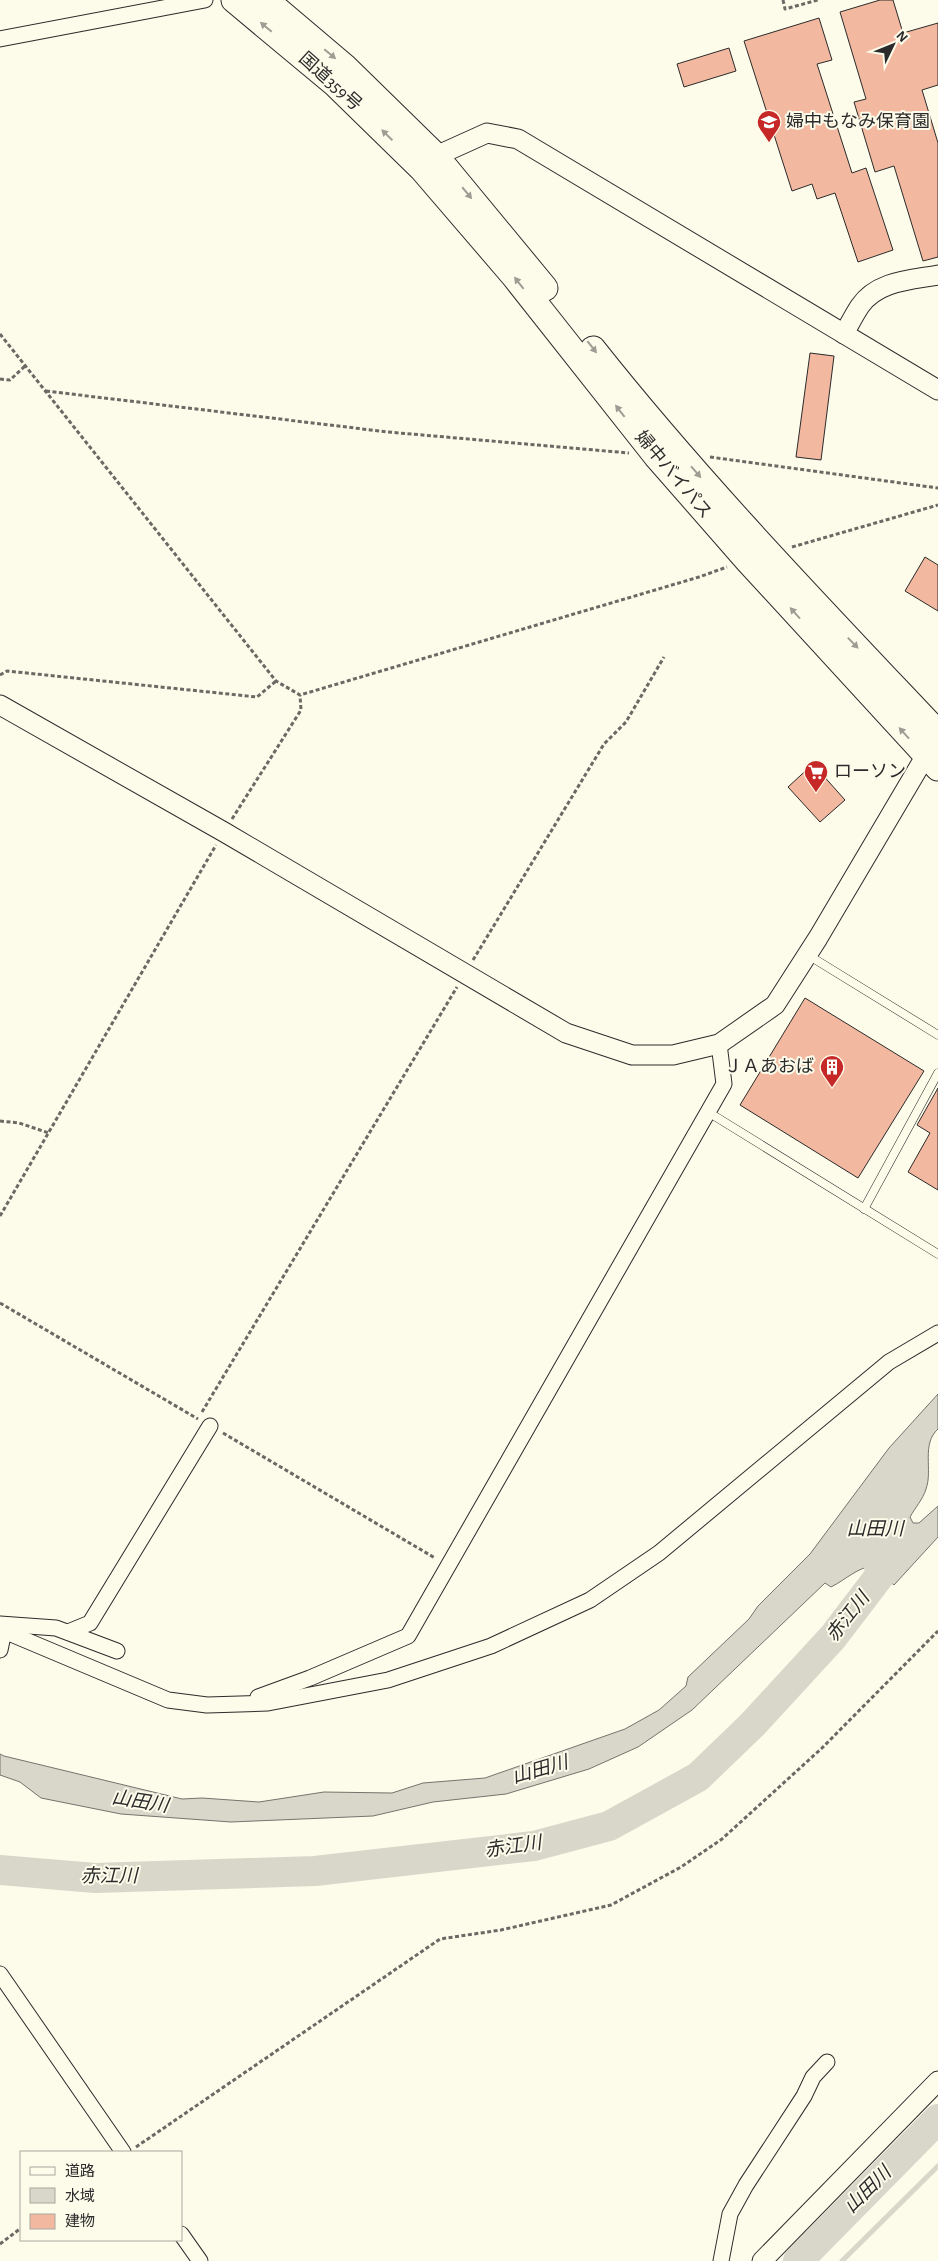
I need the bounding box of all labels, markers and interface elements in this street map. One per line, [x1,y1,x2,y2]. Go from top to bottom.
north arrow [868,20,918,70]
one-way arrow [260,21,273,32]
text: N [893,28,910,45]
street label: 国道359号 [295,48,366,115]
one-way arrow [323,48,336,59]
school or university icon: 婦中もなみ保育園 [756,109,782,143]
place label: 婦中もなみ保育園 [786,112,930,131]
one-way arrow [382,129,394,141]
one-way arrow [462,187,473,200]
one-way arrow [514,277,525,290]
one-way arrow [586,340,597,353]
one-way arrow [615,404,625,417]
street label: 婦中バイパス [632,427,715,522]
one-way arrow [690,465,702,477]
one-way arrow [789,607,801,619]
one-way arrow [847,637,859,649]
one-way arrow [898,727,910,739]
supermarket icon: ローソン [803,759,829,793]
place label: ローソン [834,763,906,781]
building icon: ＪＡあおば [819,1054,845,1088]
place label: ＪＡあおば [724,1057,814,1076]
water label: 山田川 [846,1519,905,1539]
water label: 赤江川 [822,1587,874,1645]
water label: 山田川 [510,1752,572,1787]
water label: 山田川 [110,1787,172,1816]
water label: 赤江川 [483,1832,545,1860]
water label: 赤江川 [80,1866,139,1886]
legend [20,2151,182,2241]
water label: 山田川 [840,2161,896,2217]
text: 道路 [65,2163,95,2179]
text: 水域 [65,2188,95,2204]
text: 建物 [65,2213,95,2229]

